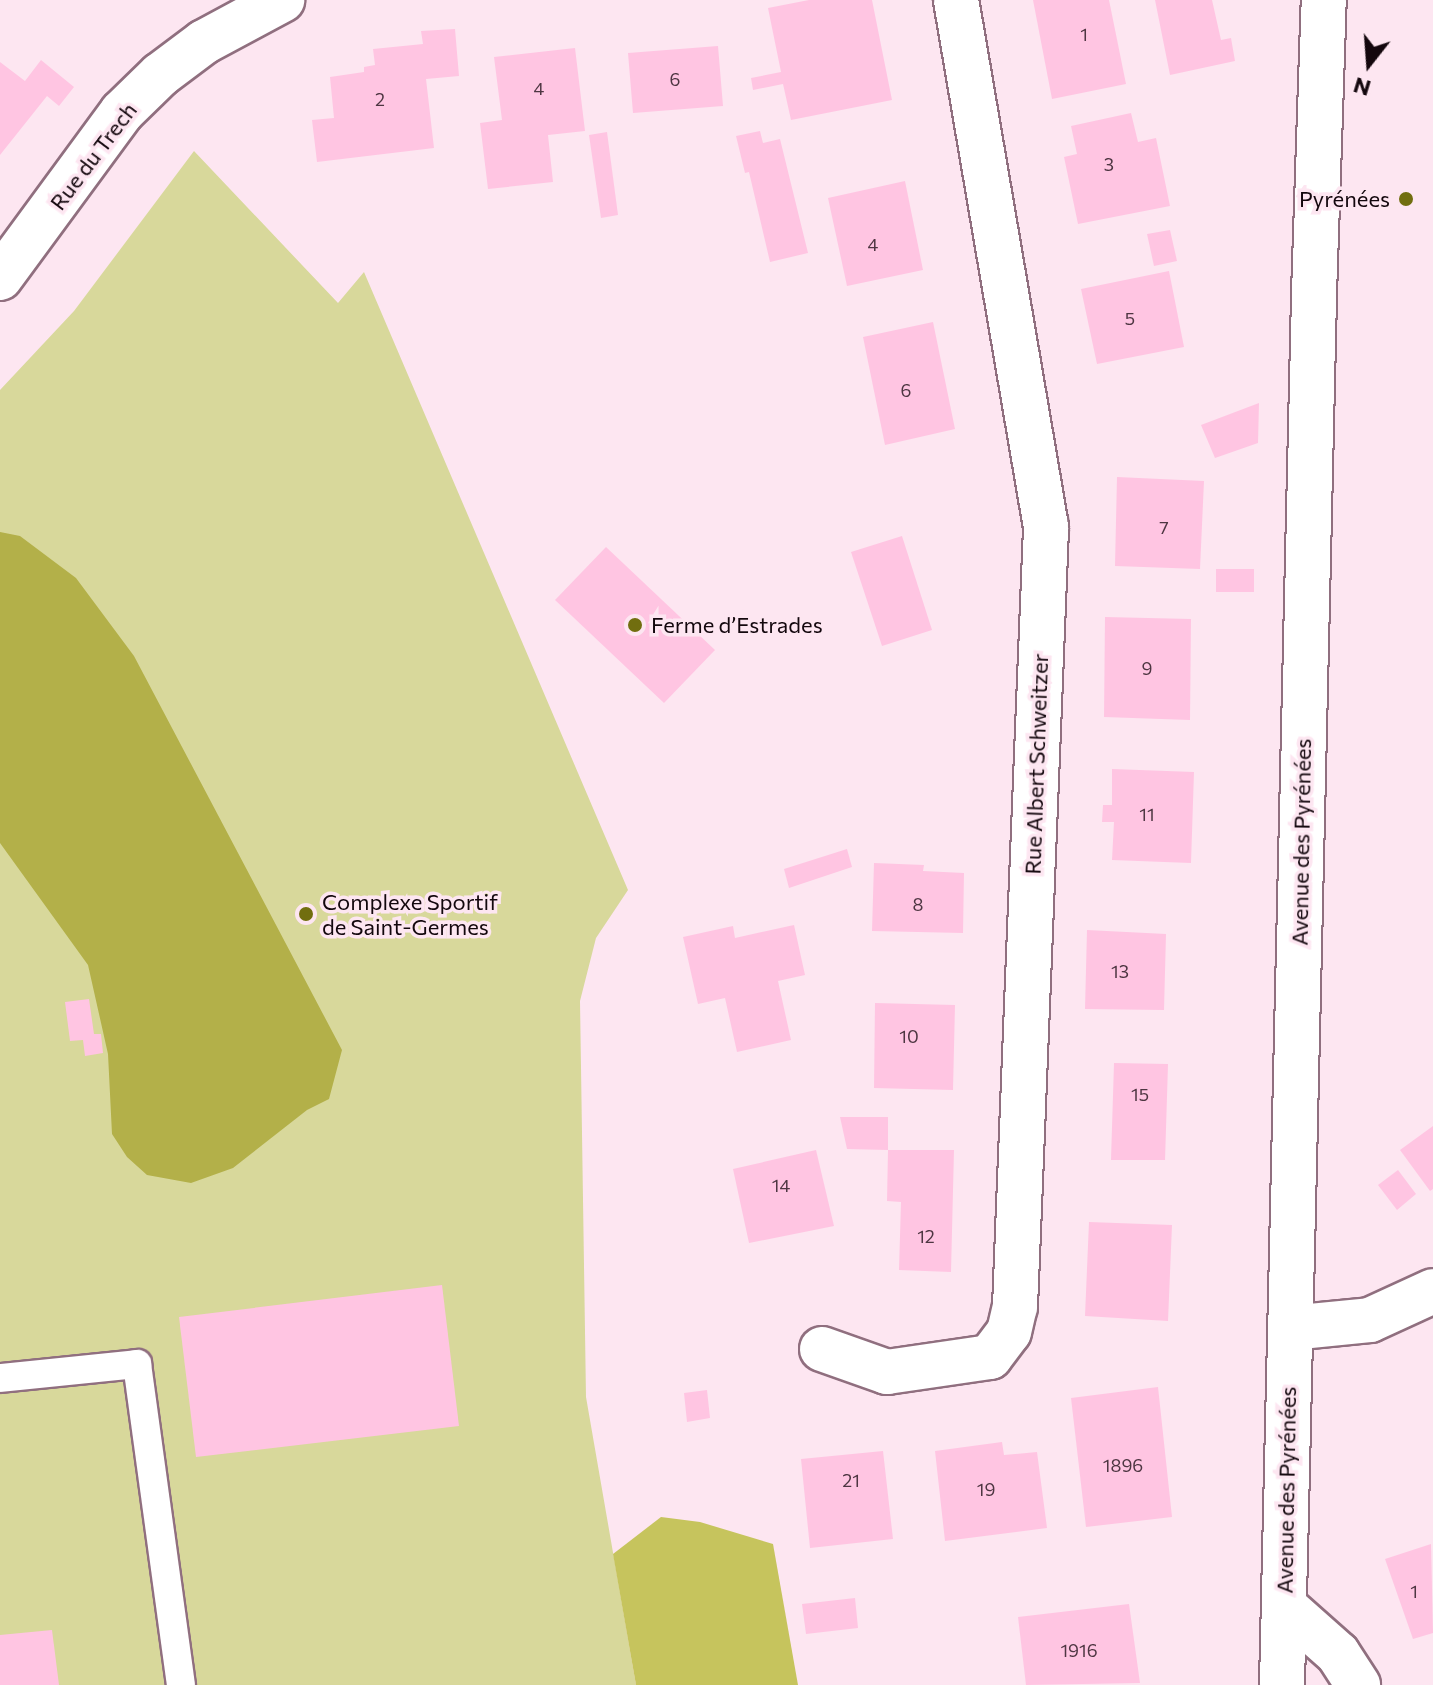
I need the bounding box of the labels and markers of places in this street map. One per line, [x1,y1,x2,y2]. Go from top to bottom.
place label: Pyrénées [1299,186,1390,212]
marker: Pyrénées [1397,190,1415,208]
place label: Ferme d’Estrades [651,612,823,638]
marker: Ferme d’Estrades [626,616,644,634]
place label: Complexe Sportif de Saint-Germes [322,888,498,940]
marker: Complexe Sportif de Saint-Germes [297,905,315,923]

